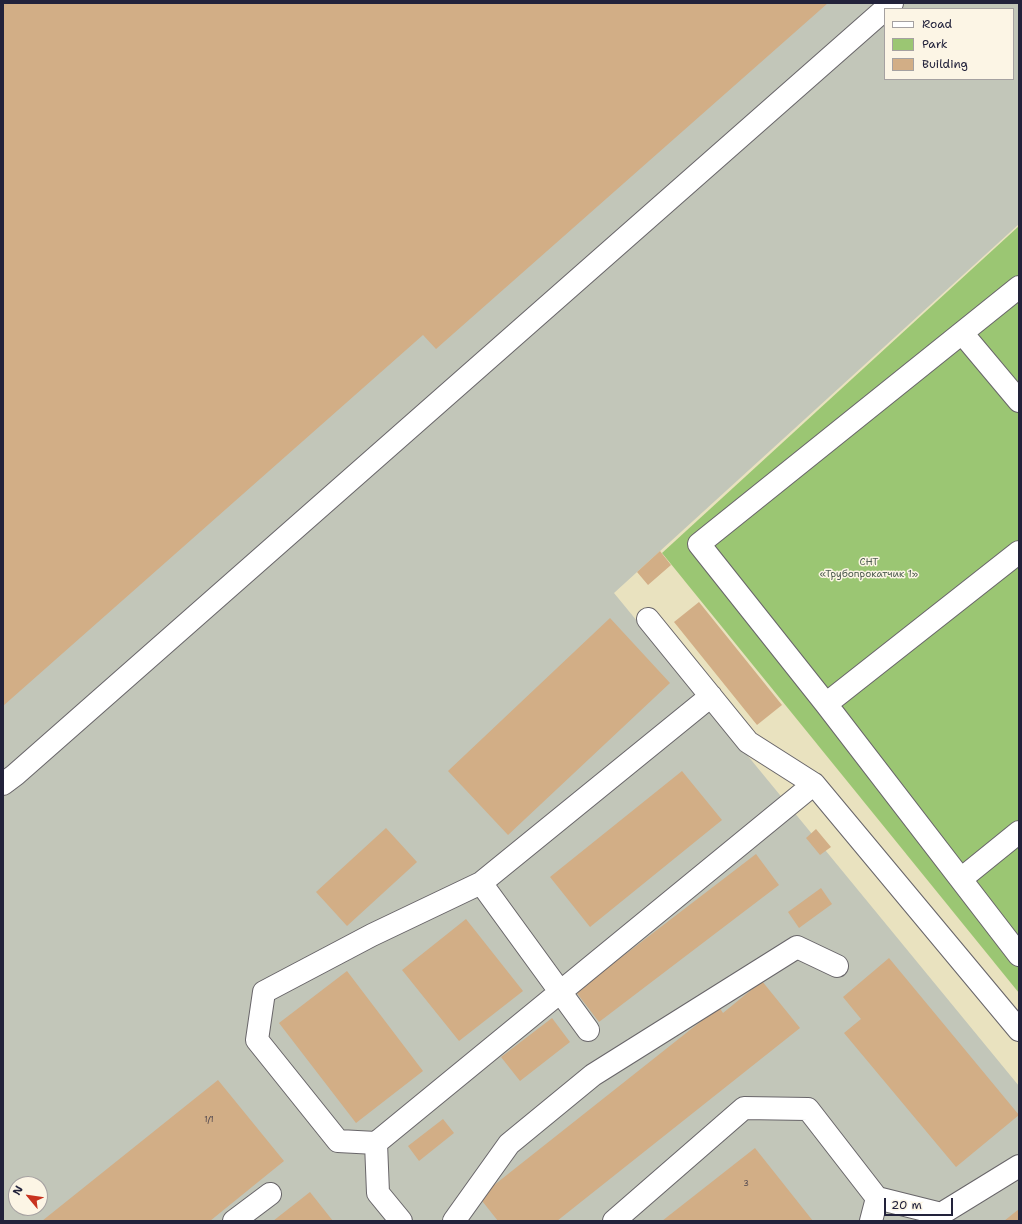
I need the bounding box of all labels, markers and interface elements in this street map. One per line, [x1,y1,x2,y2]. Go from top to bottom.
legend [884,8,1014,80]
text: Road [922,16,952,32]
text: Park [922,36,948,52]
text: Building [922,56,968,72]
park label: СНТ «Трубопрокатчик 1» [820,556,918,580]
house number: 1/1 [204,1115,214,1125]
north arrow [8,1176,48,1216]
house number: 3 [743,1179,749,1189]
text: N [9,1183,27,1198]
scale bar [886,1190,955,1216]
text: 20 m [891,1197,922,1213]

